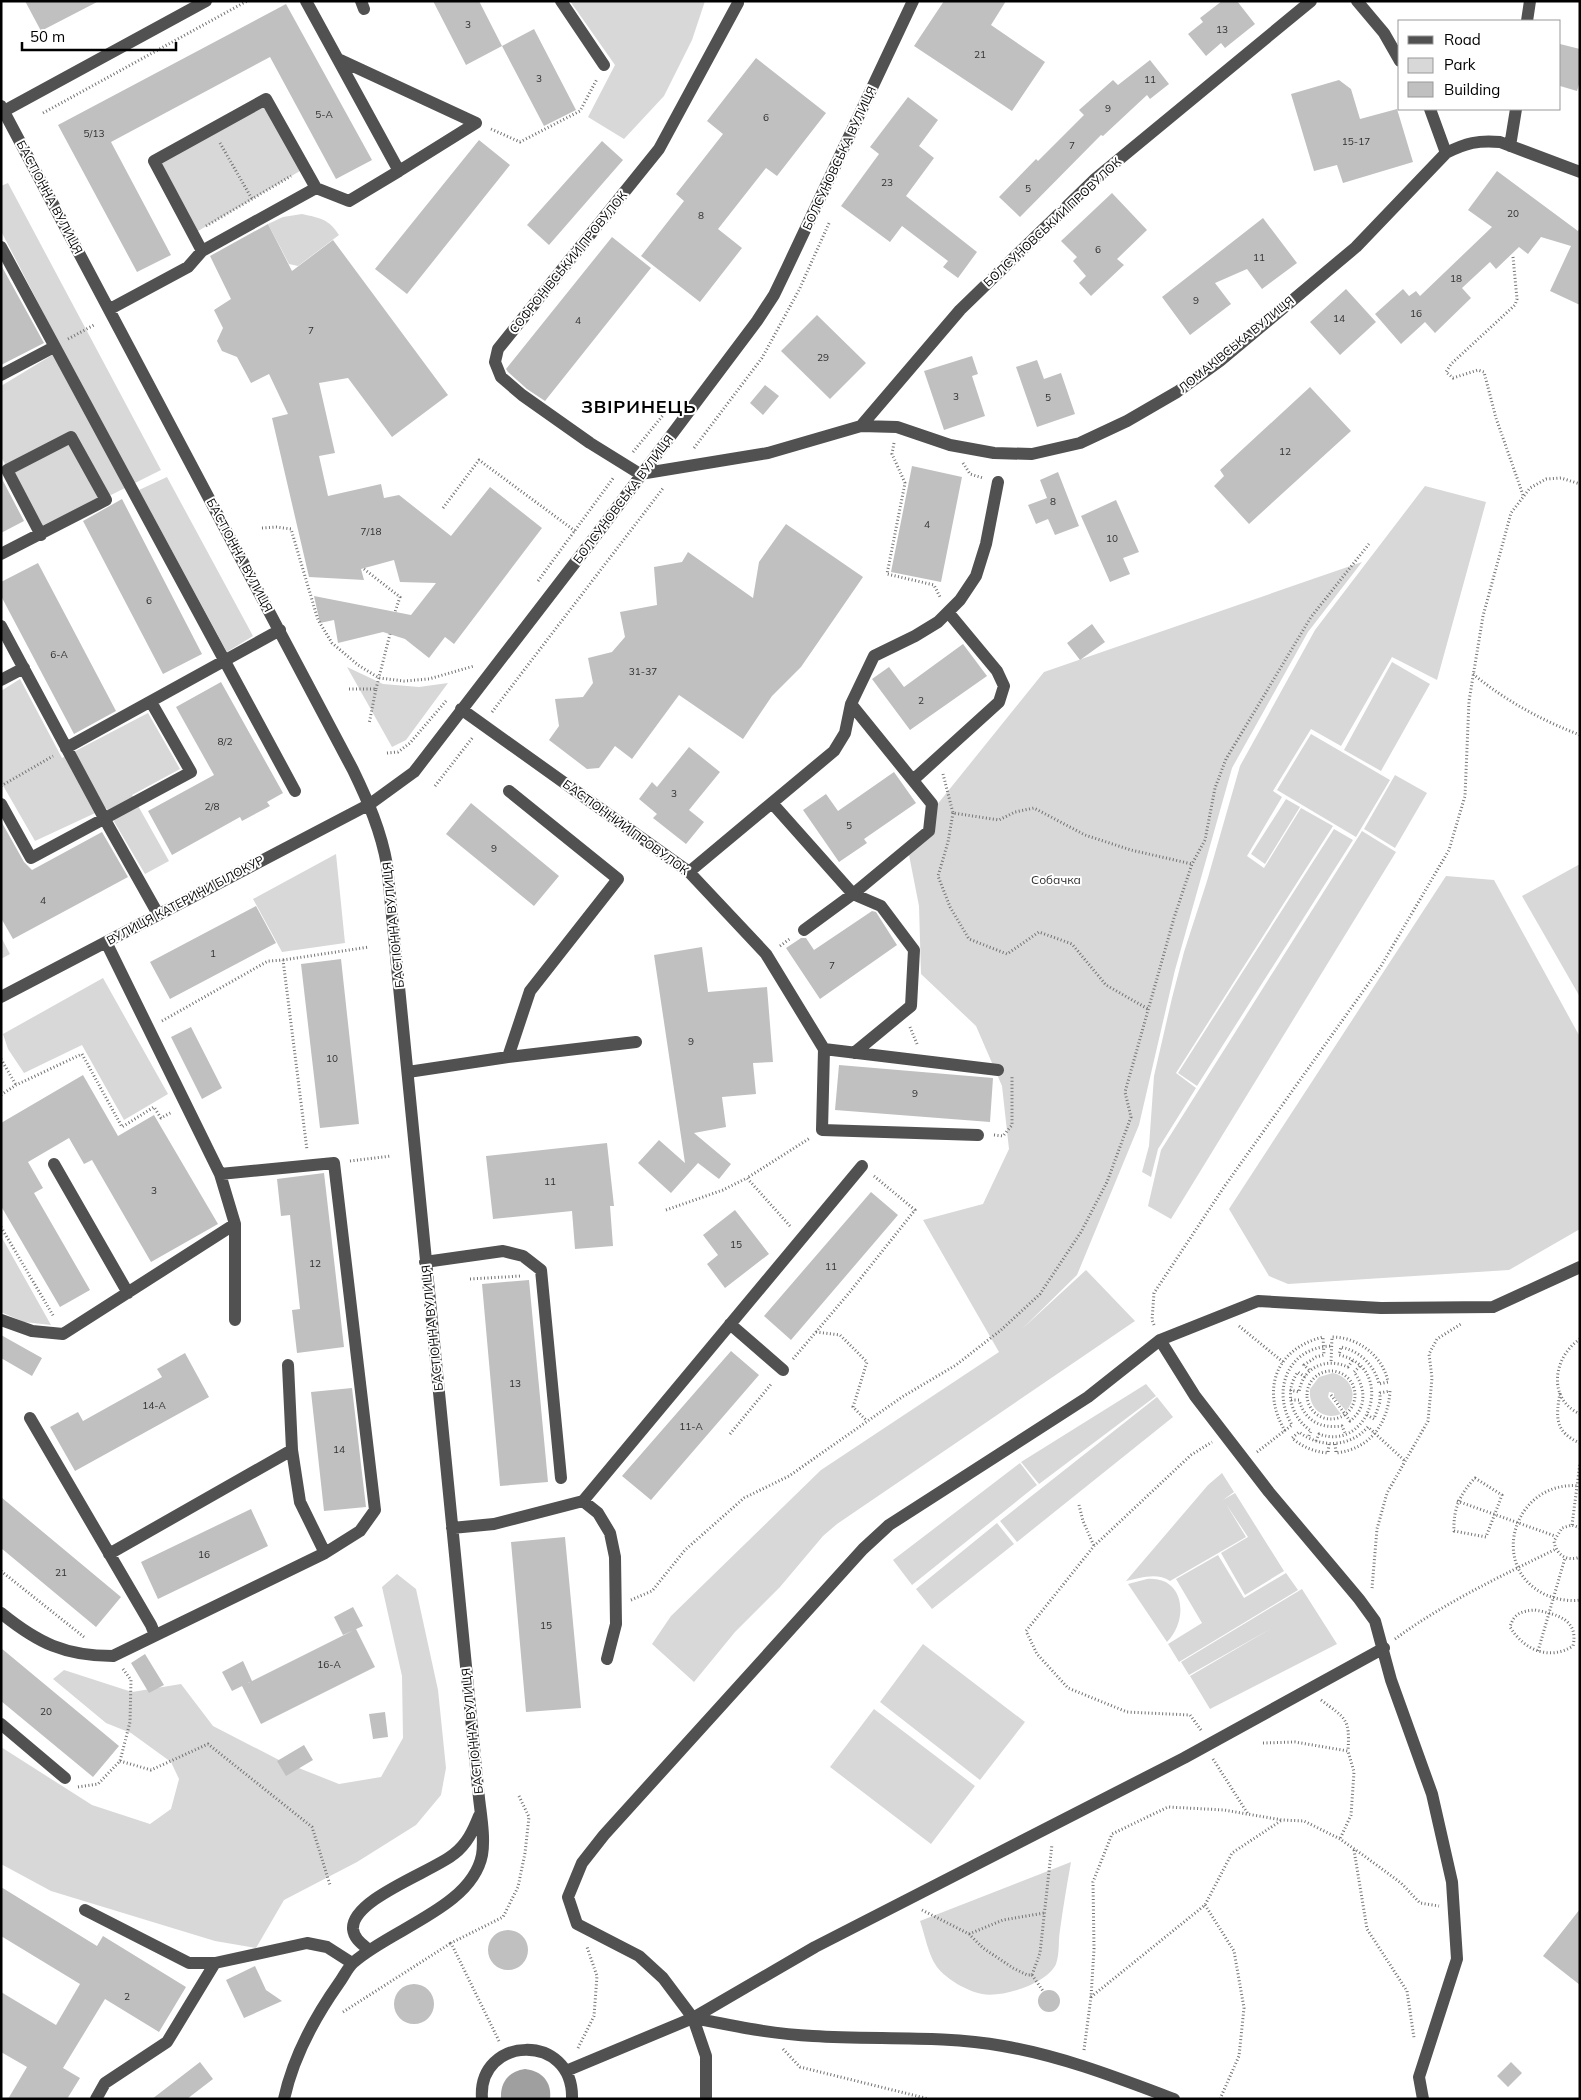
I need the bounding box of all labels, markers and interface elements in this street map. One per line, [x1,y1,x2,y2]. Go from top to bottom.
house number: 3 [465,18,471,31]
scale bar [22,20,176,52]
legend [1398,20,1561,110]
house number: 13 [1216,23,1228,36]
text: 50 m [30,27,65,46]
text: Road [1444,30,1481,49]
house number: 21 [974,48,986,61]
text: Park [1444,55,1476,74]
house number: 3 [536,72,542,85]
house number: 11 [1144,73,1156,86]
text: Building [1444,80,1500,99]
street label: БОЛСУНОВСЬКА ВУЛИЦЯ [799,84,879,232]
house number: 9 [1105,102,1111,115]
house number: 5-А [315,108,333,121]
house number: 6 [763,111,769,124]
house number: 5/13 [84,127,104,140]
house number: 15-17 [1342,135,1370,148]
street label: БАСТІОННА ВУЛИЦЯ [14,138,86,256]
house number: 7 [1069,139,1075,152]
street label: БОЛСУНОВСЬКИЙ ПРОВУЛОК [980,154,1124,290]
house number: 23 [881,176,893,189]
house number: 5 [1025,182,1031,195]
street label: СОФРОНІВСЬКИЙ ПРОВУЛОК [506,188,630,336]
house number: 20 [1507,207,1519,220]
house number: 8 [698,209,704,222]
house number: 6 [1095,243,1101,256]
house number: 11 [1253,251,1265,264]
house number: 18 [1450,272,1462,285]
street label: ЛОМАКІВСЬКА ВУЛИЦЯ [1175,293,1297,395]
house number: 9 [1193,294,1199,307]
house number: 16 [1410,307,1422,320]
house number: 14 [1333,312,1345,325]
house number: 4 [575,314,581,327]
house number: 7 [308,324,314,337]
house number: 29 [817,351,829,364]
house number: 3 [953,390,959,403]
house number: 5 [1045,391,1051,404]
district label: ЗВІРИНЕЦЬ [581,395,697,418]
street label: БОЛСУНОВСЬКА ВУЛИЦЯ [570,432,676,566]
house number: 12 [1279,445,1291,458]
house number: 8 [1050,495,1056,508]
street label: БАСТІОННА ВУЛИЦЯ [204,496,276,614]
house number: 4 [924,518,930,531]
house number: 7/18 [361,525,381,538]
house number: 10 [1106,532,1118,545]
house number: 6 [146,594,152,607]
house number: 6-А [50,648,68,661]
house number: 31-37 [629,665,657,678]
house number: 2 [918,694,924,707]
house number: 8/2 [218,735,232,748]
street label: БАСТІОННИЙ ПРОВУЛОК [560,776,692,878]
house number: 3 [671,787,677,800]
house number: 2/8 [205,800,219,813]
house number: 5 [846,819,852,832]
house number: 9 [491,842,497,855]
street label: ВУЛИЦЯ КАТЕРИНИ БІЛОКУР [104,852,266,948]
street label: БАСТІОННА ВУЛИЦЯ [379,861,407,989]
park label: Собачка [1031,872,1081,887]
house number: 4 [40,894,46,907]
house number: 1 [210,947,216,960]
house number: 7 [829,959,835,972]
house number: 9 [688,1035,694,1048]
house number: 10 [326,1052,338,1065]
house number: 9 [912,1087,918,1100]
house number: 11 [544,1175,556,1188]
house number: 3 [151,1184,157,1197]
house number: 15 [730,1238,742,1251]
house number: 12 [309,1257,321,1270]
house number: 11 [825,1260,837,1273]
street label: БАСТІОННА ВУЛИЦЯ [418,1264,446,1392]
house number: 13 [509,1377,521,1390]
house number: 14-А [142,1399,166,1412]
house number: 11-А [679,1420,703,1433]
house number: 14 [333,1443,345,1456]
house number: 16 [198,1548,210,1561]
house number: 21 [55,1566,67,1579]
house number: 15 [540,1619,552,1632]
house number: 16-А [317,1658,341,1671]
street label: БАСТІОННА ВУЛИЦЯ [458,1667,486,1795]
house number: 20 [40,1705,52,1718]
house number: 2 [124,1990,130,2003]

